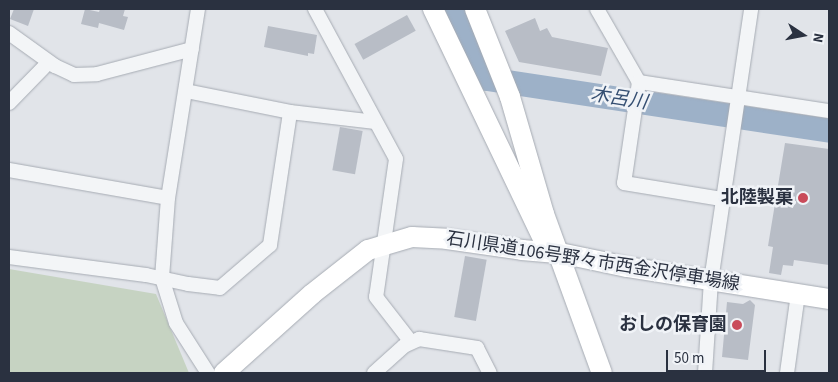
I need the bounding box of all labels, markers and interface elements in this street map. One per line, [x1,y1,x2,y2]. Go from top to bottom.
north arrow [778,10,828,60]
text: N [807,31,828,44]
water label: 木呂川 [589,83,649,115]
place label: 北陸製菓 [721,187,793,209]
marker: 北陸製菓 [797,192,809,204]
street label: 石川県道106号野々市西金沢停車場線 [445,228,741,296]
place label: おしの保育園 [619,314,727,336]
marker: おしの保育園 [731,319,743,331]
scale bar [668,340,768,372]
text: 50 m [674,348,704,369]

